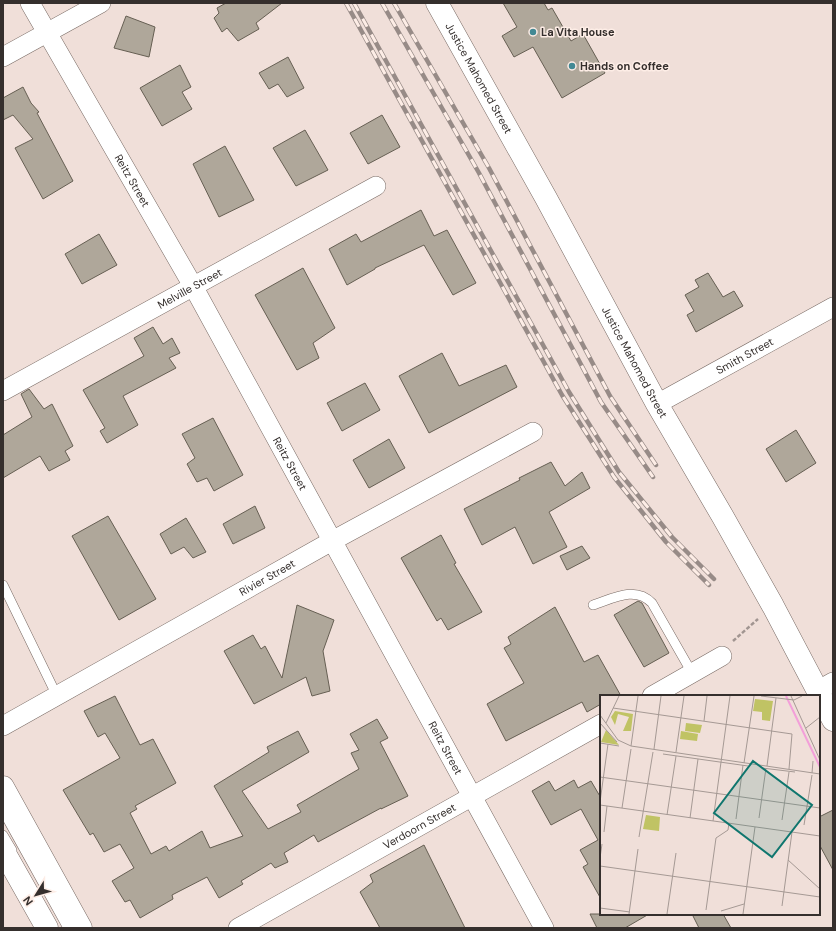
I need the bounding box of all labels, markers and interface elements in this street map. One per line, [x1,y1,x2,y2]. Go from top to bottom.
street label: Justice Mahomed Street [442,20,516,136]
place label: La Vita House [541,25,615,39]
marker: La Vita House [528,27,538,37]
place label: Hands on Coffee [580,59,669,73]
marker: Hands on Coffee [567,61,577,71]
street label: Reitz Street [112,152,153,210]
street label: Melville Street [155,265,224,312]
street label: Justice Mahomed Street [599,304,671,420]
street label: Smith Street [713,334,776,377]
street label: Reitz Street [270,435,310,493]
street label: Rivier Street [237,556,298,599]
inset map [600,695,820,915]
street label: Reitz Street [425,719,466,777]
street label: Verdoorn Street [380,800,458,852]
north arrow [16,875,56,915]
text: N [20,894,36,908]

